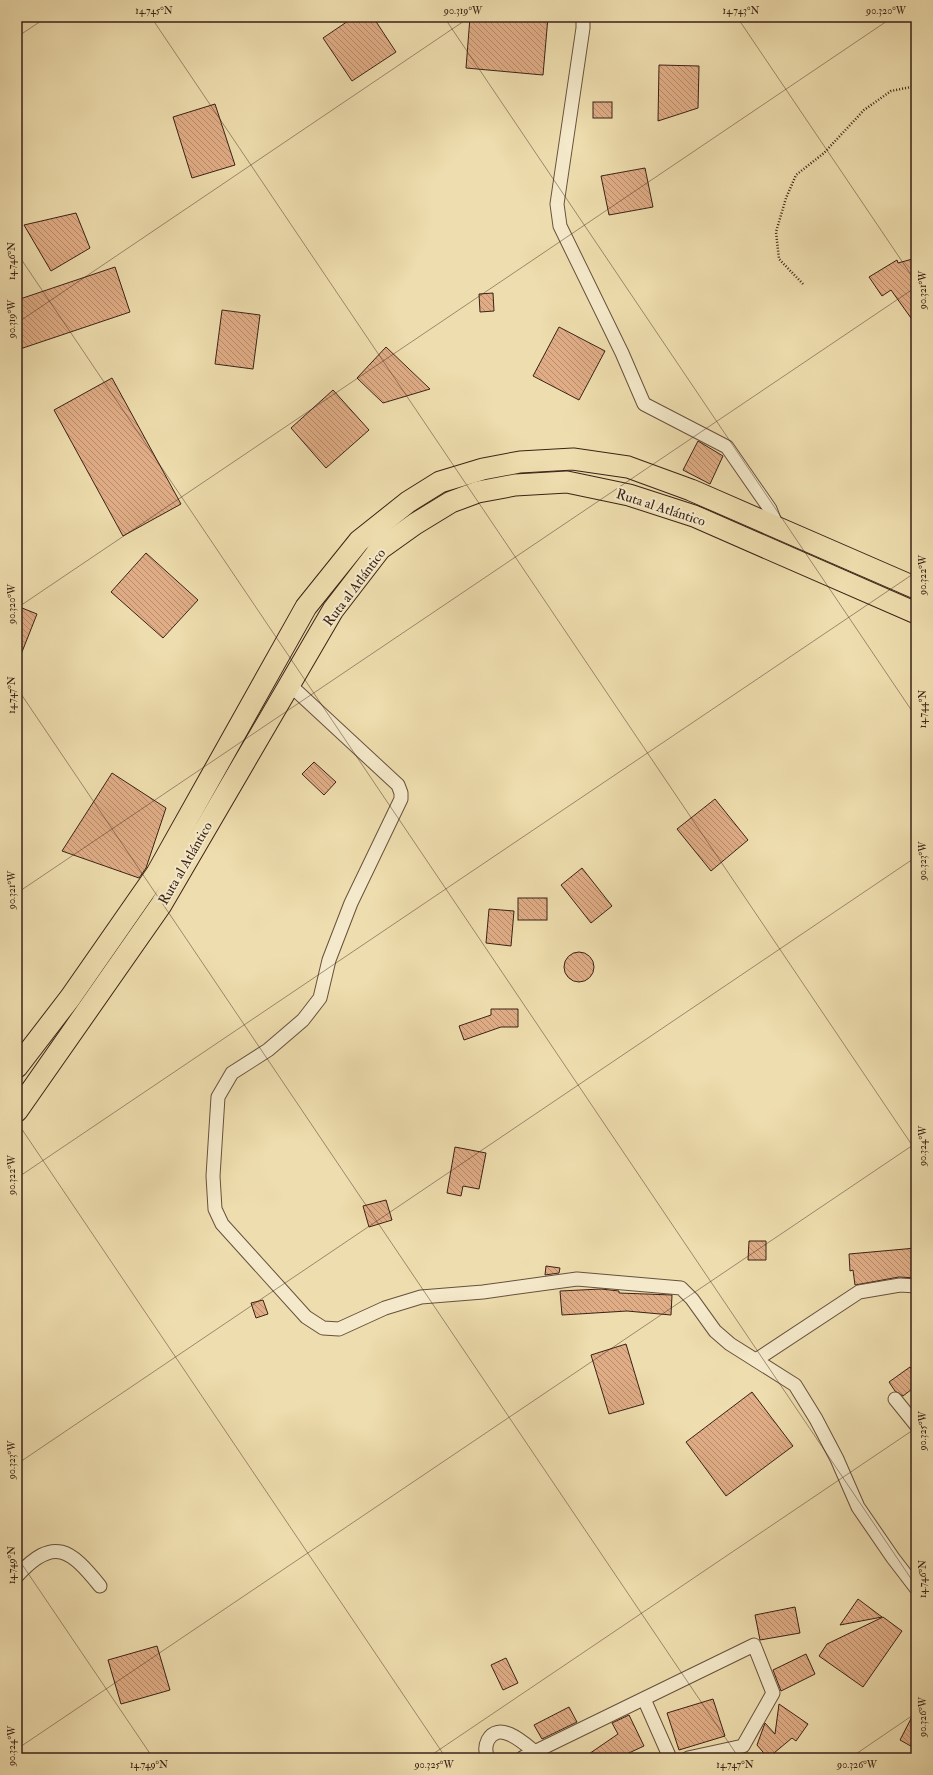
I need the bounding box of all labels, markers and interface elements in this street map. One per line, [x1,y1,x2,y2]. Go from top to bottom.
text: 14.745°N [135,5,173,17]
text: 90.319°W [443,5,483,17]
text: 14.743°N [723,5,759,17]
text: 90.320°W [865,5,907,17]
text: 14.746°N [6,242,18,280]
text: 90.321°W [917,270,929,310]
text: 90.319°W [6,299,18,339]
street label: Ruta al Atlántico [614,485,708,530]
street label: Ruta al Atlántico [320,545,389,630]
text: 90.322°W [917,554,929,596]
text: 90.320°W [6,583,18,625]
text: 14.747°N [6,676,18,714]
text: 14.744°N [917,690,929,728]
street label: Ruta al Atlántico [155,818,216,908]
text: 90.323°W [917,841,929,881]
text: 90.321°W [6,870,18,910]
text: 90.324°W [917,1125,929,1167]
text: 90.322°W [6,1154,18,1196]
text: 90.325°W [917,1411,929,1452]
text: 90.323°W [6,1440,18,1480]
text: 14.749°N [6,1546,18,1584]
text: 14.746°N [917,1560,929,1598]
text: 90.326°W [917,1696,929,1738]
text: 90.324°W [6,1725,18,1767]
text: 14.749°N [130,1759,168,1771]
text: 90.325°W [413,1759,454,1771]
text: 14.747°N [716,1759,754,1771]
text: 90.326°W [836,1759,878,1771]

